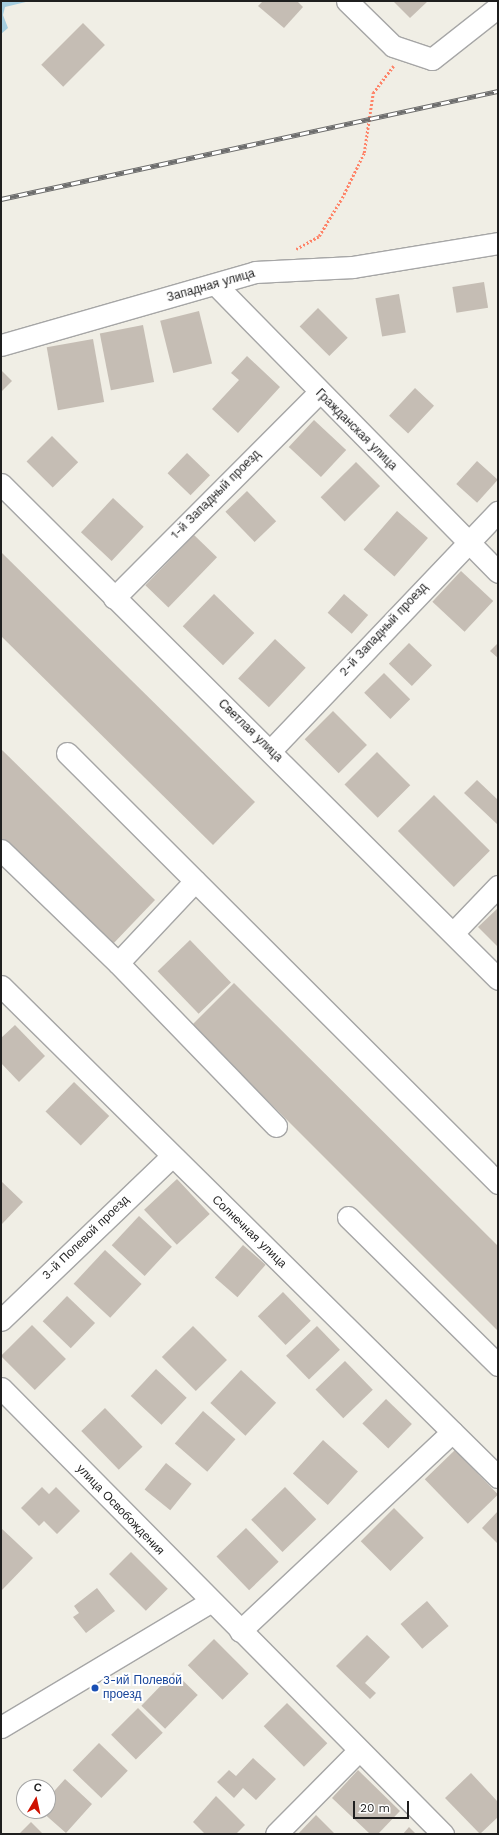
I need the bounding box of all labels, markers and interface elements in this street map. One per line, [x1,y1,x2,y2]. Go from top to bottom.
street label: Западная улица [165,267,257,305]
street label: Гражданская улица [312,386,400,474]
street label: 1-й Западный проезд [168,447,264,543]
street label: 2-й Западный проезд [337,580,431,680]
street label: Светлая улица [215,697,285,765]
street label: 3-й Полевой проезд [40,1193,132,1283]
street label: Солнечная улица [209,1193,289,1271]
street label: улица Освобождения [73,1462,167,1558]
place label: 3-ий Полевой проезд [103,1674,182,1702]
marker: 3-ий Полевой проезд [90,1683,100,1693]
north arrow [16,1779,56,1819]
text: С [33,1781,43,1795]
scale bar [355,1793,411,1819]
text: 20 m [360,1801,390,1815]

